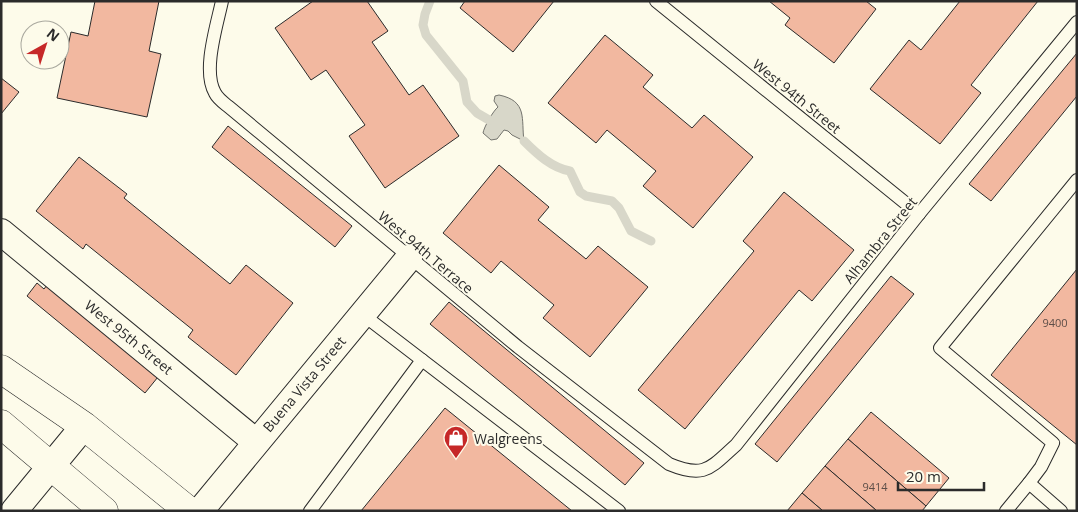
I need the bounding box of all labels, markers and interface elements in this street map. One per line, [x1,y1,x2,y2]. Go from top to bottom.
north arrow [20,20,70,70]
text: N [43,24,64,45]
street label: West 94th Street [749,55,845,137]
street label: Alhambra Street [839,193,921,287]
street label: West 94th Terrace [374,207,478,298]
street label: West 95th Street [81,296,177,378]
house number: 9400 [1042,315,1068,330]
street label: Buena Vista Street [258,332,350,436]
shop icon: Walgreens [443,425,469,459]
place label: Walgreens [474,429,543,448]
scale bar [898,460,984,492]
text: 20 m [906,466,941,486]
house number: 9414 [862,479,888,494]

